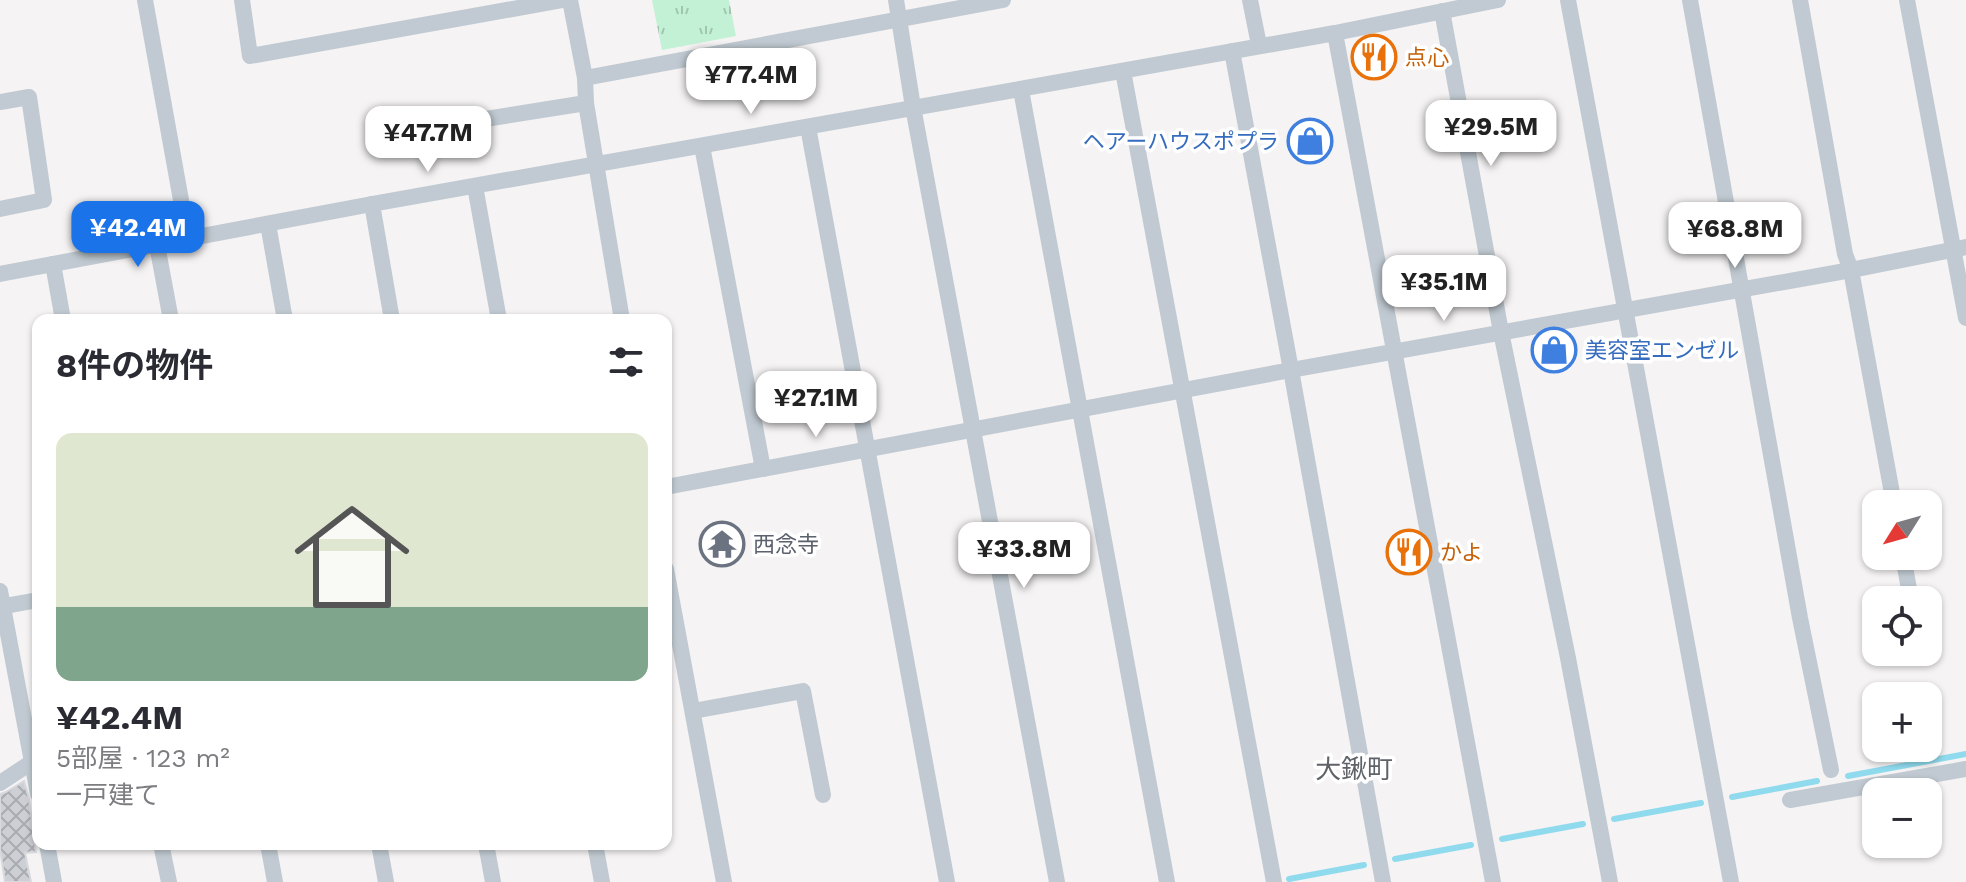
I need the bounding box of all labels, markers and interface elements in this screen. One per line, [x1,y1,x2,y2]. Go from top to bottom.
restaurant icon: 点心 [1350,33,1398,81]
place label: 点心 [1405,45,1449,70]
pin: ¥77.4M [686,48,816,116]
text: ¥77.4M [704,59,798,89]
pin: ¥29.5M [1426,100,1556,168]
pin: ¥47.7M [363,106,493,174]
text: ¥29.5M [1443,111,1539,141]
text: ¥47.7M [383,117,473,147]
shop icon: ヘアーハウスポプラ [1286,117,1334,165]
place label: ヘアーハウスポプラ [1083,129,1279,154]
pin: ¥42.4M [73,201,203,269]
pin: ¥68.8M [1670,202,1800,270]
text: ¥42.4M [89,212,187,242]
text: ¥68.8M [1686,213,1784,243]
pin: ¥35.1M [1379,255,1509,323]
text: ¥35.1M [1400,266,1488,296]
shop icon: 美容室エンゼル [1530,326,1578,374]
place label: 美容室エンゼル [1585,338,1739,363]
icon: filters [604,340,648,384]
text: 8件の物件 [56,345,213,385]
pin: ¥27.1M [751,371,881,439]
text: ¥27.1M [774,382,858,412]
icon: home [280,485,424,629]
north arrow [1862,490,1942,570]
map controls [1862,490,1942,858]
temple icon: 西念寺 [698,520,746,568]
pin: ¥33.8M [959,522,1089,590]
restaurant icon: かよ [1385,528,1433,576]
place label: 西念寺 [753,532,819,557]
text: ¥33.8M [976,533,1072,563]
place label: かよ [1440,540,1483,565]
button: locate [1862,586,1942,666]
button: + [1862,682,1942,762]
text: ¥42.4M [56,697,183,737]
text: 5部屋 · 123 m² [56,743,230,773]
district label: 大鍬町 [1315,754,1393,784]
button: − [1862,778,1942,858]
text: 一戸建て [56,780,160,810]

